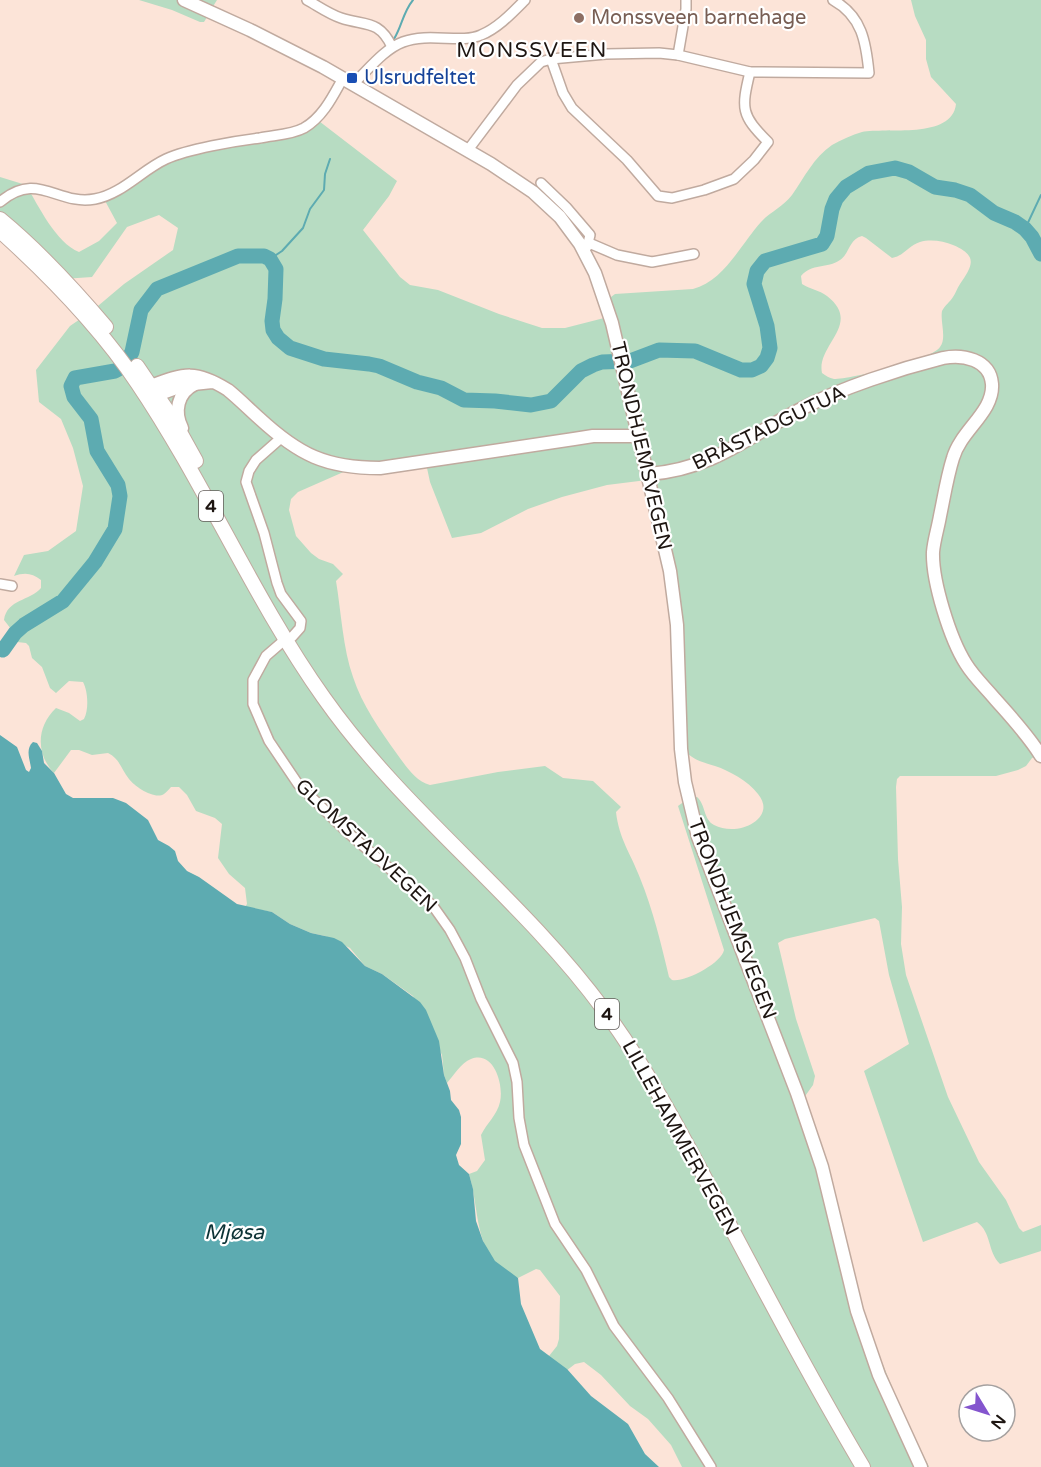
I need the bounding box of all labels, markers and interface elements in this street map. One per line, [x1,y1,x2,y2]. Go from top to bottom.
place label: Monssveen barnehage [591,6,806,30]
marker: Monssveen barnehage [572,11,586,25]
district label: MONSSVEEN [456,38,608,63]
place label: Ulsrudfeltet [364,66,476,90]
marker: Ulsrudfeltet [345,71,359,85]
street label: TRONDHJEMSVEGEN [605,340,677,552]
street label: BRÅSTADGUTUA [688,380,850,476]
road number: 4 [199,491,223,521]
street label: GLOMSTADVEGEN [290,774,442,918]
street label: TRONDHJEMSVEGEN [683,815,781,1023]
road number: 4 [595,999,619,1029]
street label: LILLEHAMMERVEGEN [616,1036,744,1240]
water label: Mjøsa [204,1220,265,1245]
north arrow [957,1383,1017,1443]
text: N [986,1410,1010,1433]

